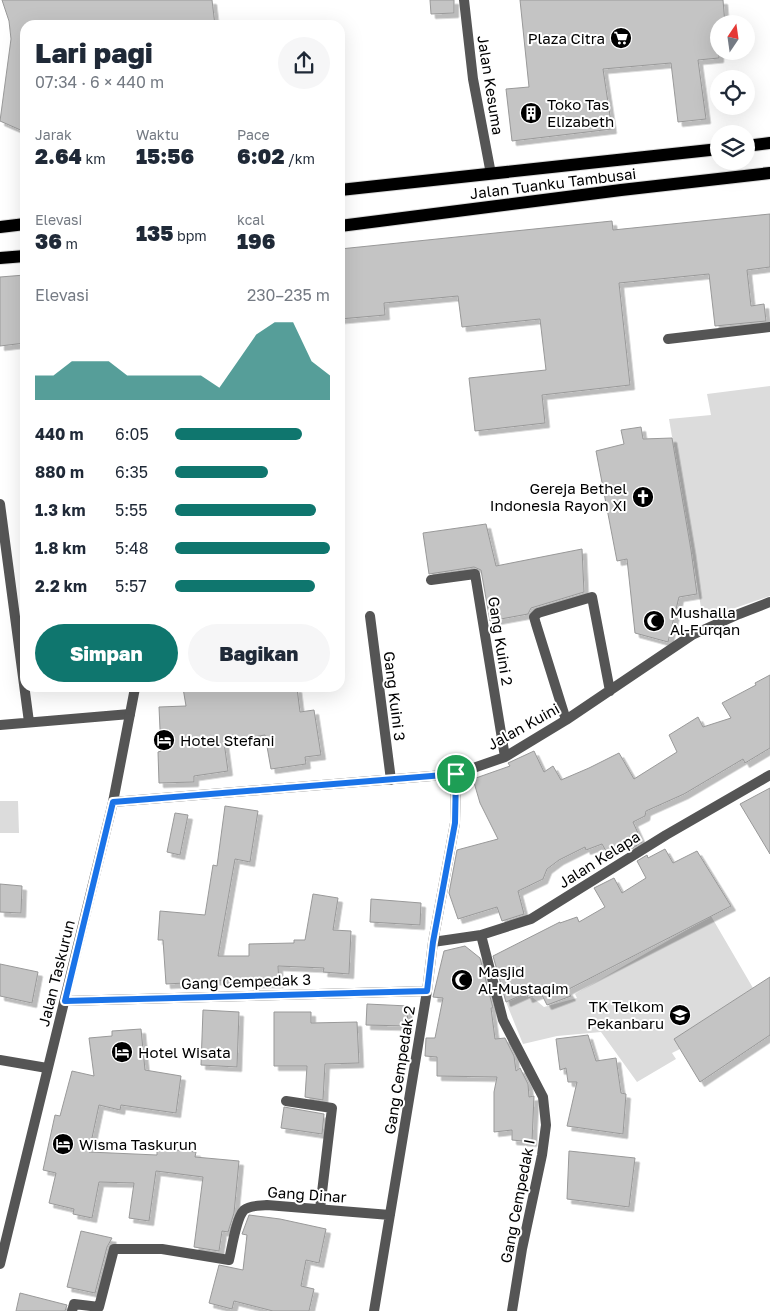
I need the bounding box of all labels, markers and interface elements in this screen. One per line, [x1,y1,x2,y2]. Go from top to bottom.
north arrow [710,15,755,60]
map controls [710,15,755,170]
supermarket icon: Plaza Citra [609,26,633,50]
place label: Plaza Citra [528,29,605,47]
street label: Jalan Kesuma [474,34,508,136]
text: Lari pagi [35,36,153,69]
button: share [278,37,330,89]
button: locate [710,70,755,115]
text: 07:34 · 6 × 440 m [35,72,164,92]
place label: Toko Tas Elizabeth [547,95,614,130]
building icon: Toko Tas Elizabeth [519,101,543,125]
button: layers [710,125,755,170]
text: Jarak [35,126,72,143]
text: Waktu [136,126,179,143]
text: Pace [237,126,270,143]
text: 2.64 [35,143,82,169]
text: 15:56 [136,143,194,169]
text: 6:02 [237,143,284,169]
text: km [82,150,106,167]
text: /km [284,150,315,167]
street label: Jalan Tuanku Tambusai [469,164,637,202]
text: Elevasi [35,211,82,228]
text: kcal [237,211,265,228]
text: 135 [136,220,174,246]
text: bpm [174,227,207,244]
text: 36 [35,228,62,254]
text: 196 [237,228,275,254]
text: m [62,235,78,252]
text: Elevasi [35,285,89,305]
text: 230–235 m [247,285,330,305]
text: 440 m [35,424,83,444]
text: 6:05 [115,424,149,444]
text: 880 m [35,462,84,482]
text: 6:35 [115,462,148,482]
place label: Gereja Bethel Indonesia Rayon XI [490,479,627,514]
church icon: Gereja Bethel Indonesia Rayon XI [631,485,655,509]
text: 1.3 km [35,500,85,520]
text: 5:55 [115,500,148,520]
text: 1.8 km [35,538,86,558]
text: 5:48 [115,538,149,558]
text: 2.2 km [35,576,87,596]
text: 5:57 [115,576,147,596]
street label: Gang Kuini 2 [485,595,517,687]
place label: Mushalla Al-Furqan [670,603,740,638]
mosque icon: Mushalla Al-Furqan [642,609,666,633]
button: Simpan [35,624,178,682]
button: Bagikan [188,624,330,682]
street label: Gang Kuini 3 [381,650,409,742]
street label: Jalan Kuini [484,699,562,753]
hotel icon: Hotel Stefani [152,728,176,752]
place label: Hotel Stefani [180,731,274,749]
pin [435,753,477,795]
icon: arrive [442,760,470,788]
street label: Jalan Kelapa [555,827,643,891]
street label: Jalan Taskurun [34,918,78,1028]
place label: Masjid Al-Mustaqim [478,962,569,997]
mosque icon: Masjid Al-Mustaqim [450,968,474,992]
street label: Gang Cempedak 3 [181,970,311,992]
place label: TK Telkom Pekanbaru [587,997,664,1032]
school or university icon: TK Telkom Pekanbaru [668,1003,692,1027]
street label: Gang Cempedak 2 [380,1004,418,1136]
hotel icon: Hotel Wisata [110,1040,134,1064]
place label: Hotel Wisata [138,1043,231,1061]
hotel icon: Wisma Taskurun [51,1132,75,1156]
place label: Wisma Taskurun [79,1135,197,1153]
street label: Gang Cempedak I [496,1137,538,1265]
street label: Gang Dinar [267,1182,347,1206]

